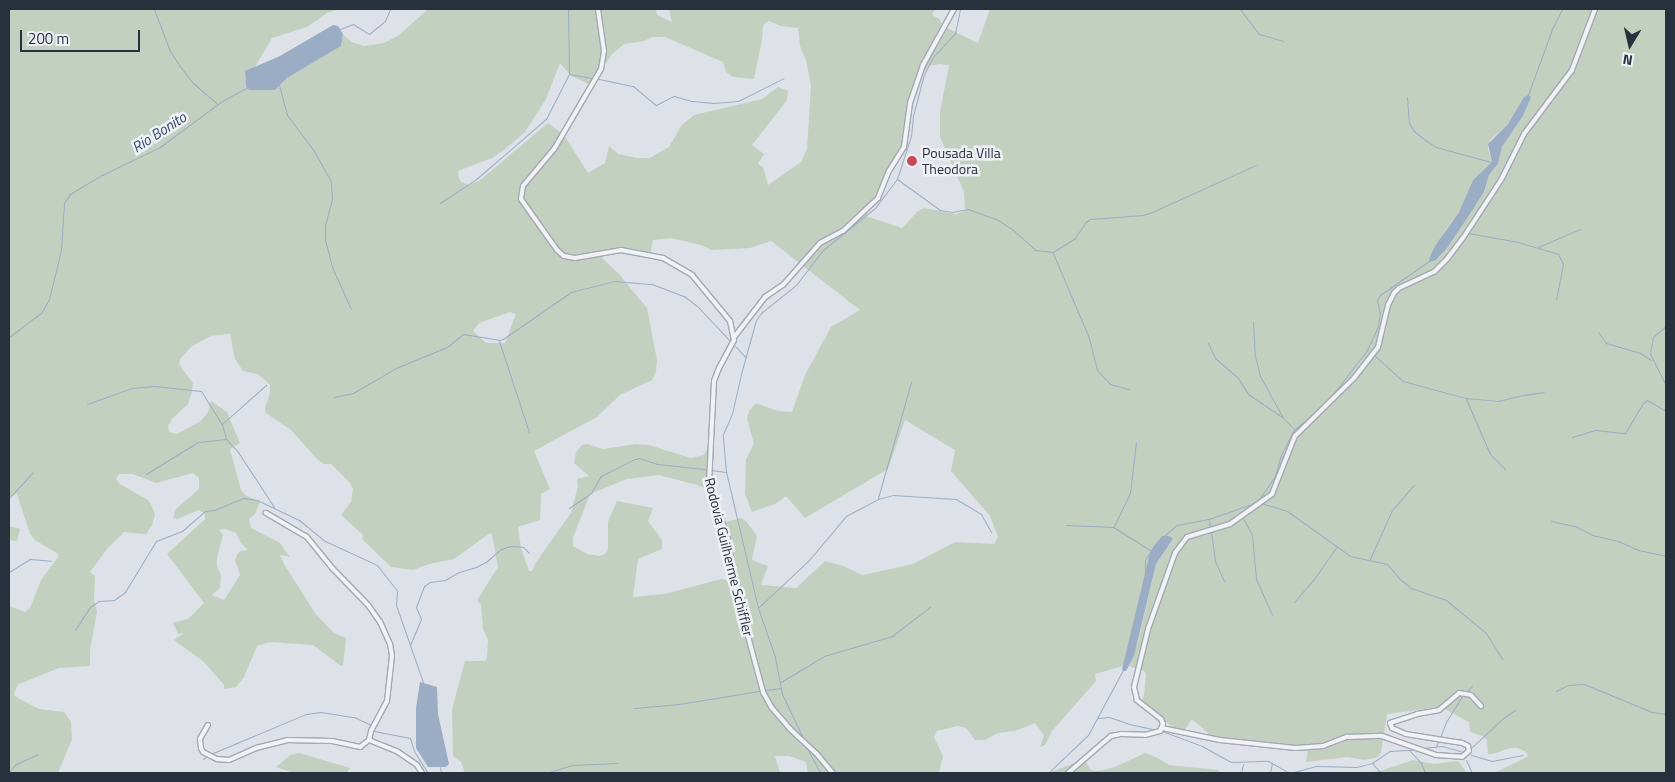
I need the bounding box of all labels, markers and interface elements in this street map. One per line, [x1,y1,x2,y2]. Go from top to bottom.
scale bar [22,20,142,52]
north arrow [1605,20,1655,70]
text: 200 m [28,27,69,50]
text: N [1621,49,1634,71]
water label: Rio Bonito [128,108,190,156]
place label: Pousada Villa Theodora [922,145,1001,178]
marker: Pousada Villa Theodora [906,155,918,167]
street label: Rodovia Guilherme Schiffler [701,476,757,638]

